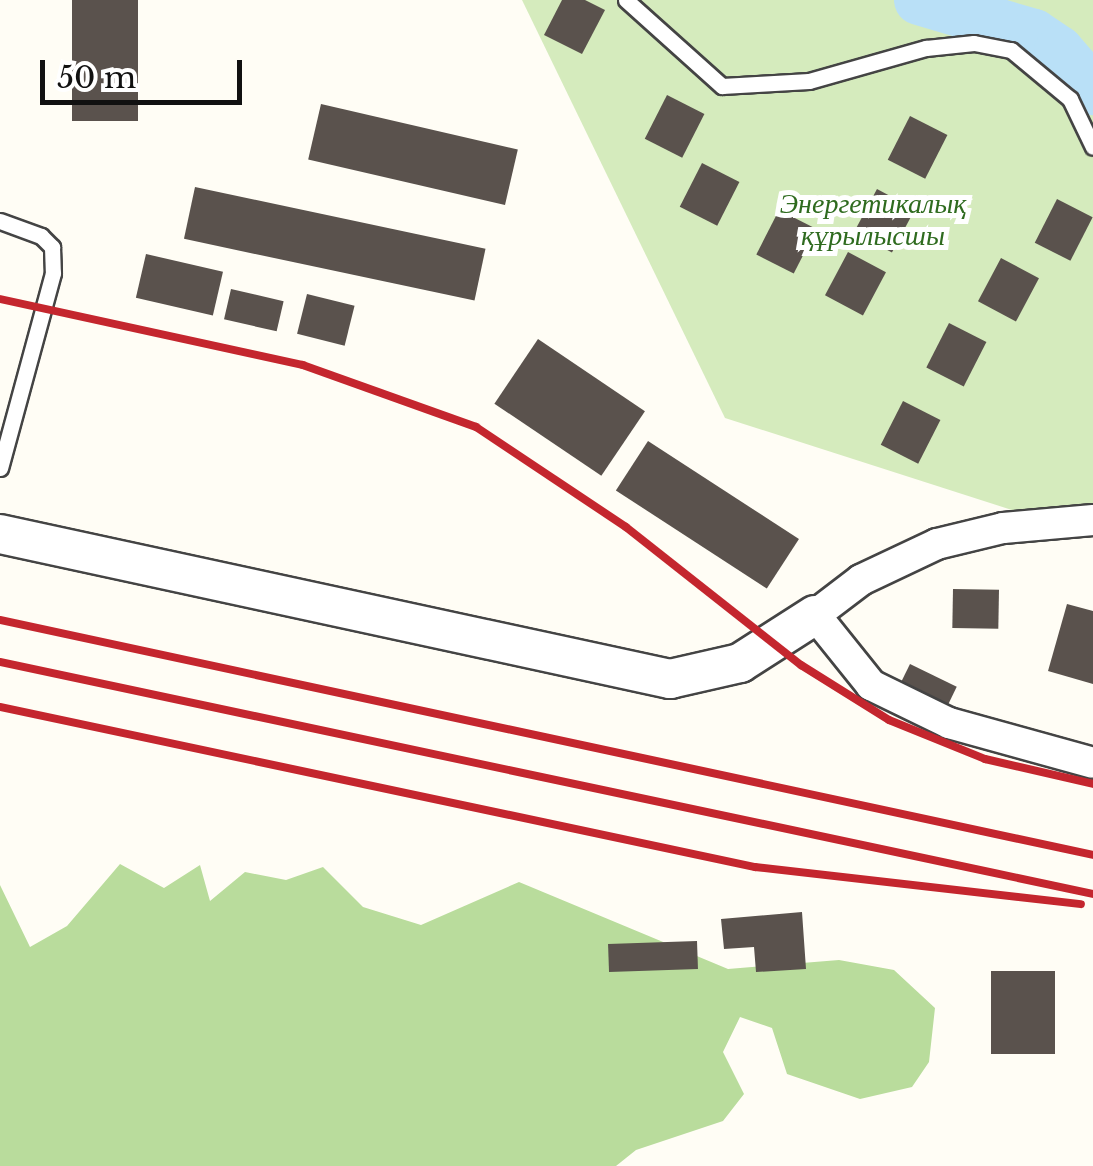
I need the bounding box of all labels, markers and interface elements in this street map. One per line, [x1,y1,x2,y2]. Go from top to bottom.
scale bar [45,40,248,102]
text: 50 m [57,59,136,96]
park label: Энергетикалық құрылысшы [780,187,966,253]

